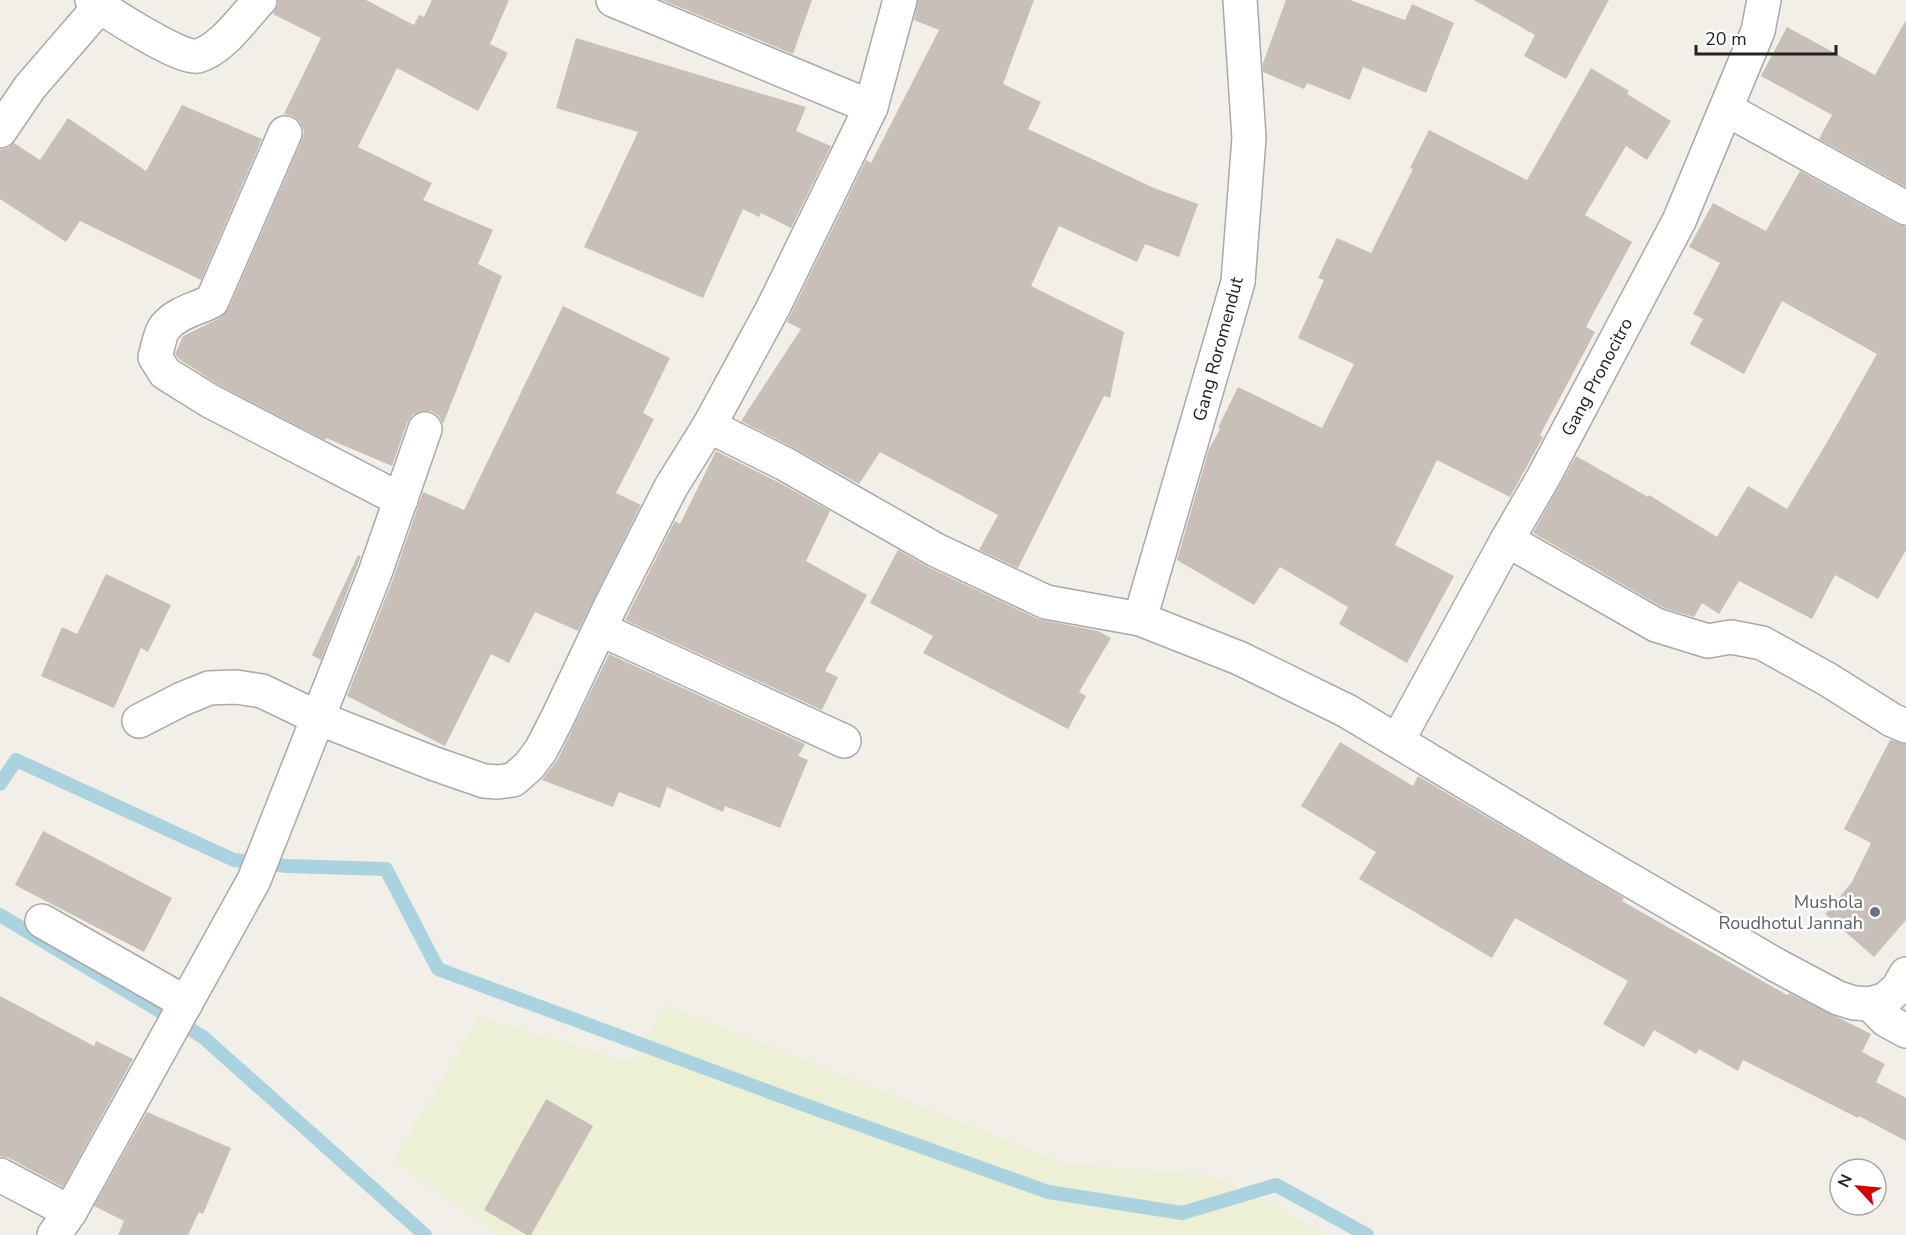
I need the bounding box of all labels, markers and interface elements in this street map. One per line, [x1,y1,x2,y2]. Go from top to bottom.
scale bar [1696,18,1836,56]
text: 20 m [1705,27,1747,51]
street label: Gang Roromendut [1187,274,1249,424]
street label: Gang Pronocitro [1556,314,1638,440]
place label: Mushola Roudhotul Jannah [1718,890,1863,935]
marker: Mushola Roudhotul Jannah [1868,905,1882,919]
north arrow [1828,1157,1888,1217]
text: N [1833,1171,1858,1191]

